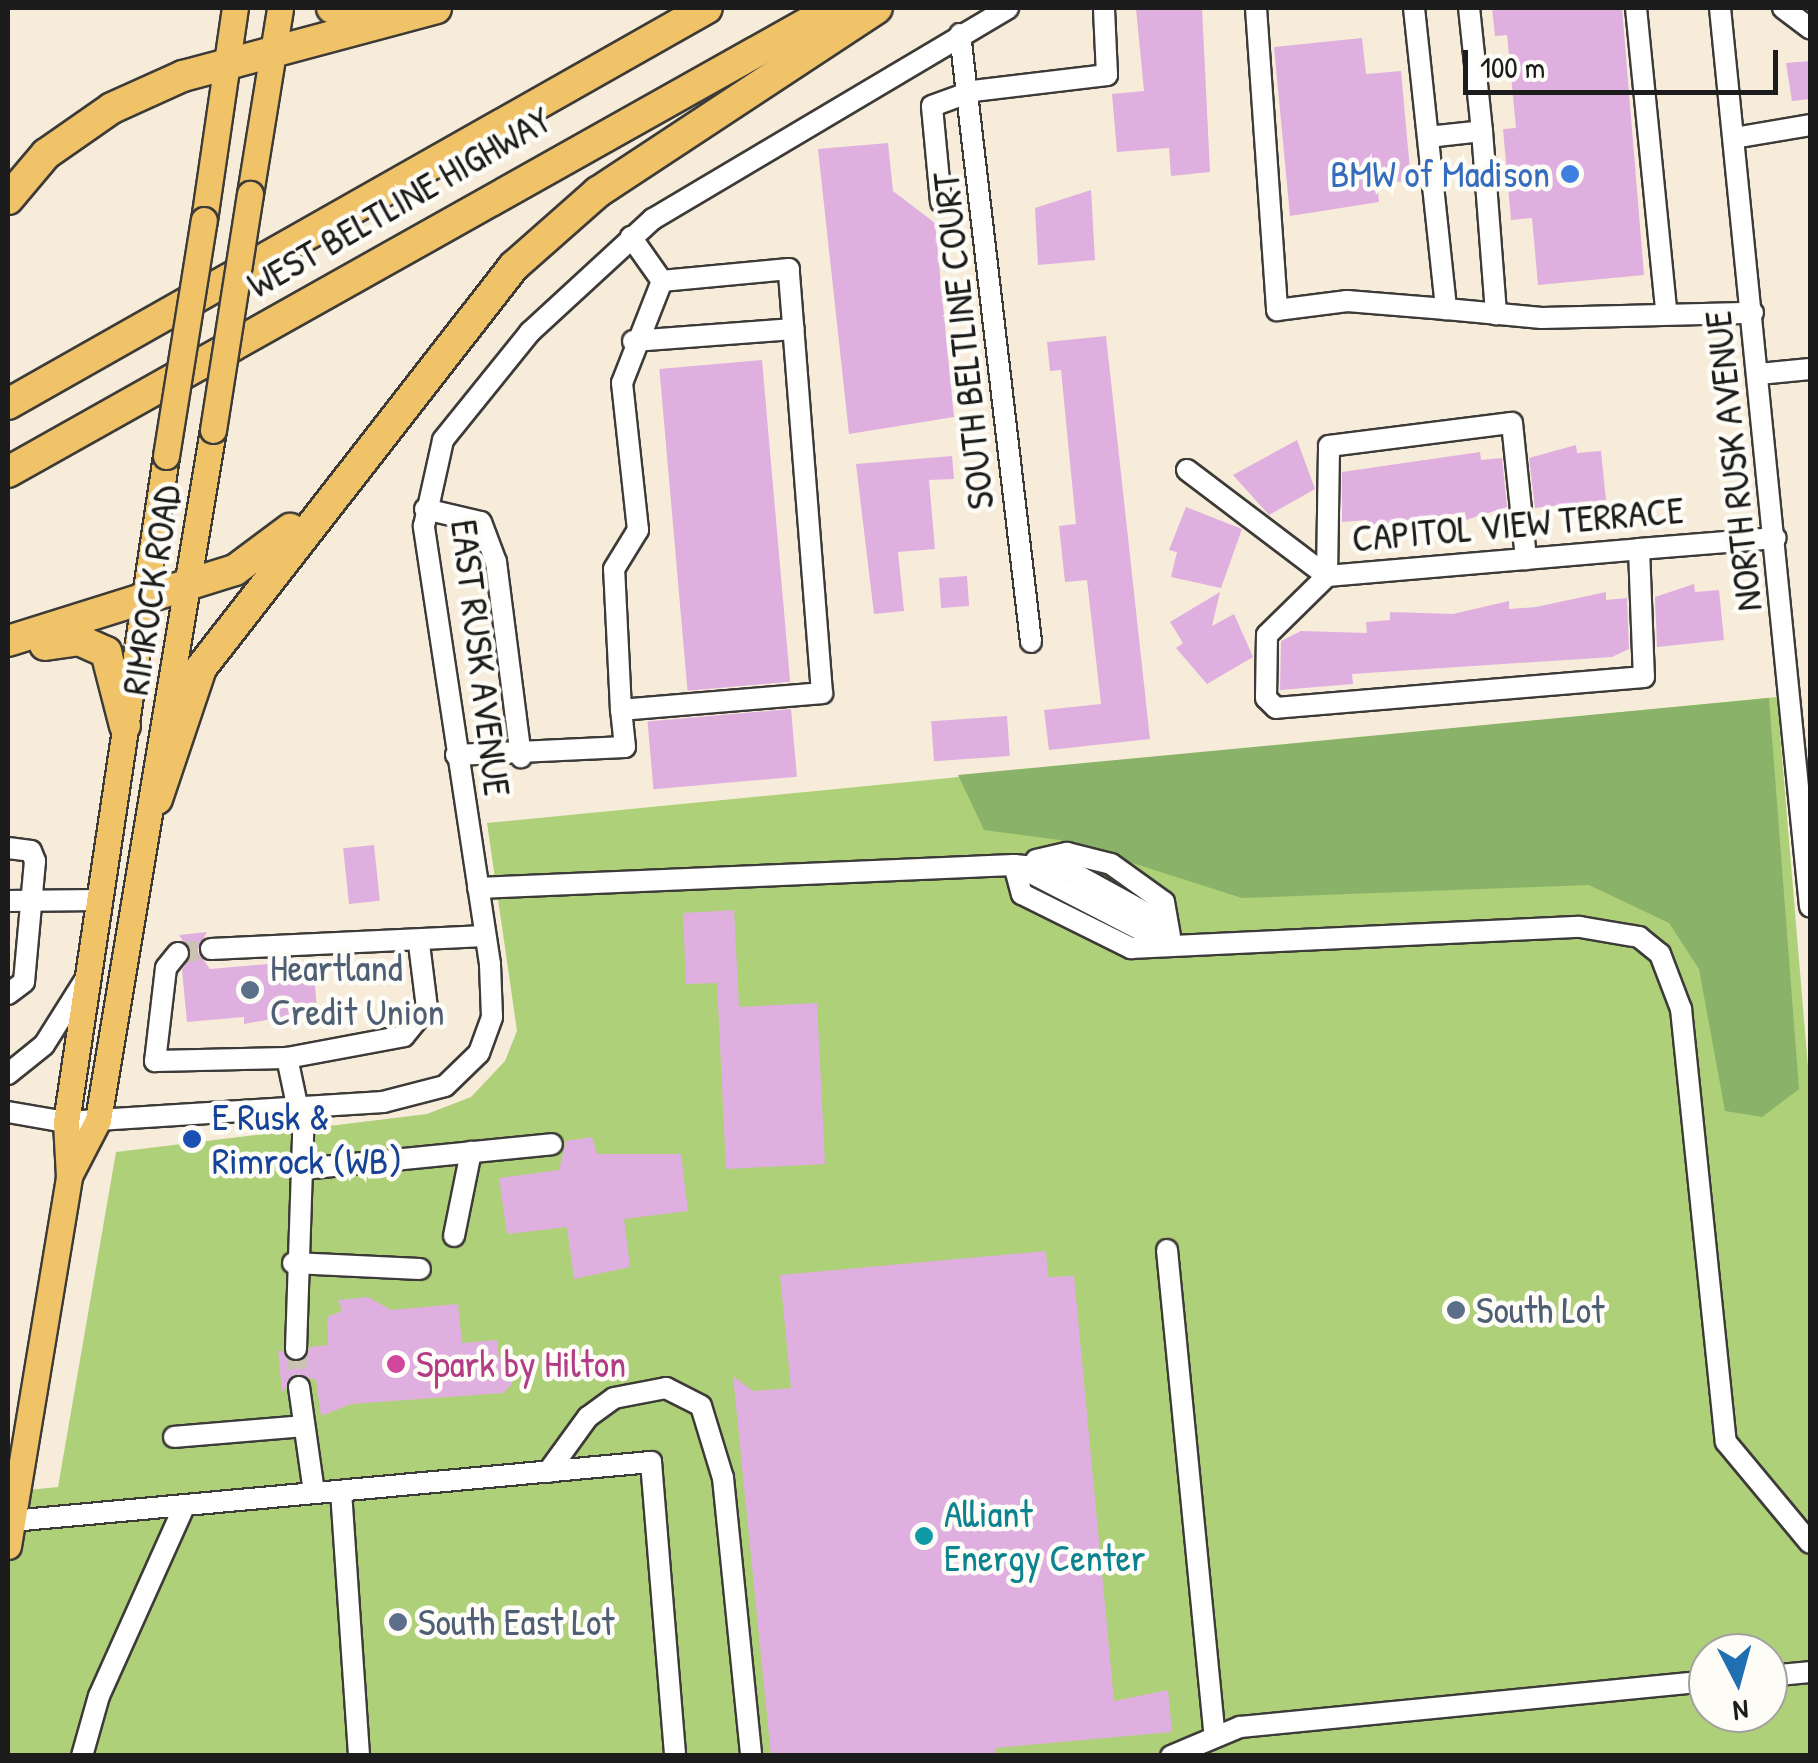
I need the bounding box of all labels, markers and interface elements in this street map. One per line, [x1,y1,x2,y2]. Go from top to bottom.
scale bar [1468,30,1783,92]
text: 100 m [1480,47,1545,87]
street label: WEST BELTLINE HIGHWAY [239,97,559,307]
place label: BMW of Madison [1330,151,1550,197]
marker: BMW of Madison [1559,163,1581,185]
street label: SOUTH BELTLINE COURT [923,170,1003,512]
street label: NORTH RUSK AVENUE [1695,309,1771,613]
street label: RIMROCK ROAD [112,482,190,698]
street label: CAPITOL VIEW TERRACE [1350,487,1686,561]
street label: EAST RUSK AVENUE [441,517,521,799]
place label: Heartland Credit Union [270,945,445,1034]
marker: Heartland Credit Union [239,979,261,1001]
place label: E Rusk & Rimrock (WB) [212,1094,402,1184]
marker: E Rusk & Rimrock (WB) [181,1128,203,1150]
place label: South Lot [1476,1287,1604,1333]
marker: South Lot [1445,1299,1467,1321]
place label: Spark by Hilton [416,1341,626,1387]
marker: Spark by Hilton [385,1353,407,1375]
place label: Alliant Energy Center [944,1491,1145,1580]
marker: Alliant Energy Center [913,1525,935,1547]
place label: South East Lot [418,1599,614,1645]
marker: South East Lot [387,1611,409,1633]
north arrow [1688,1633,1788,1733]
text: N [1732,1691,1750,1731]

